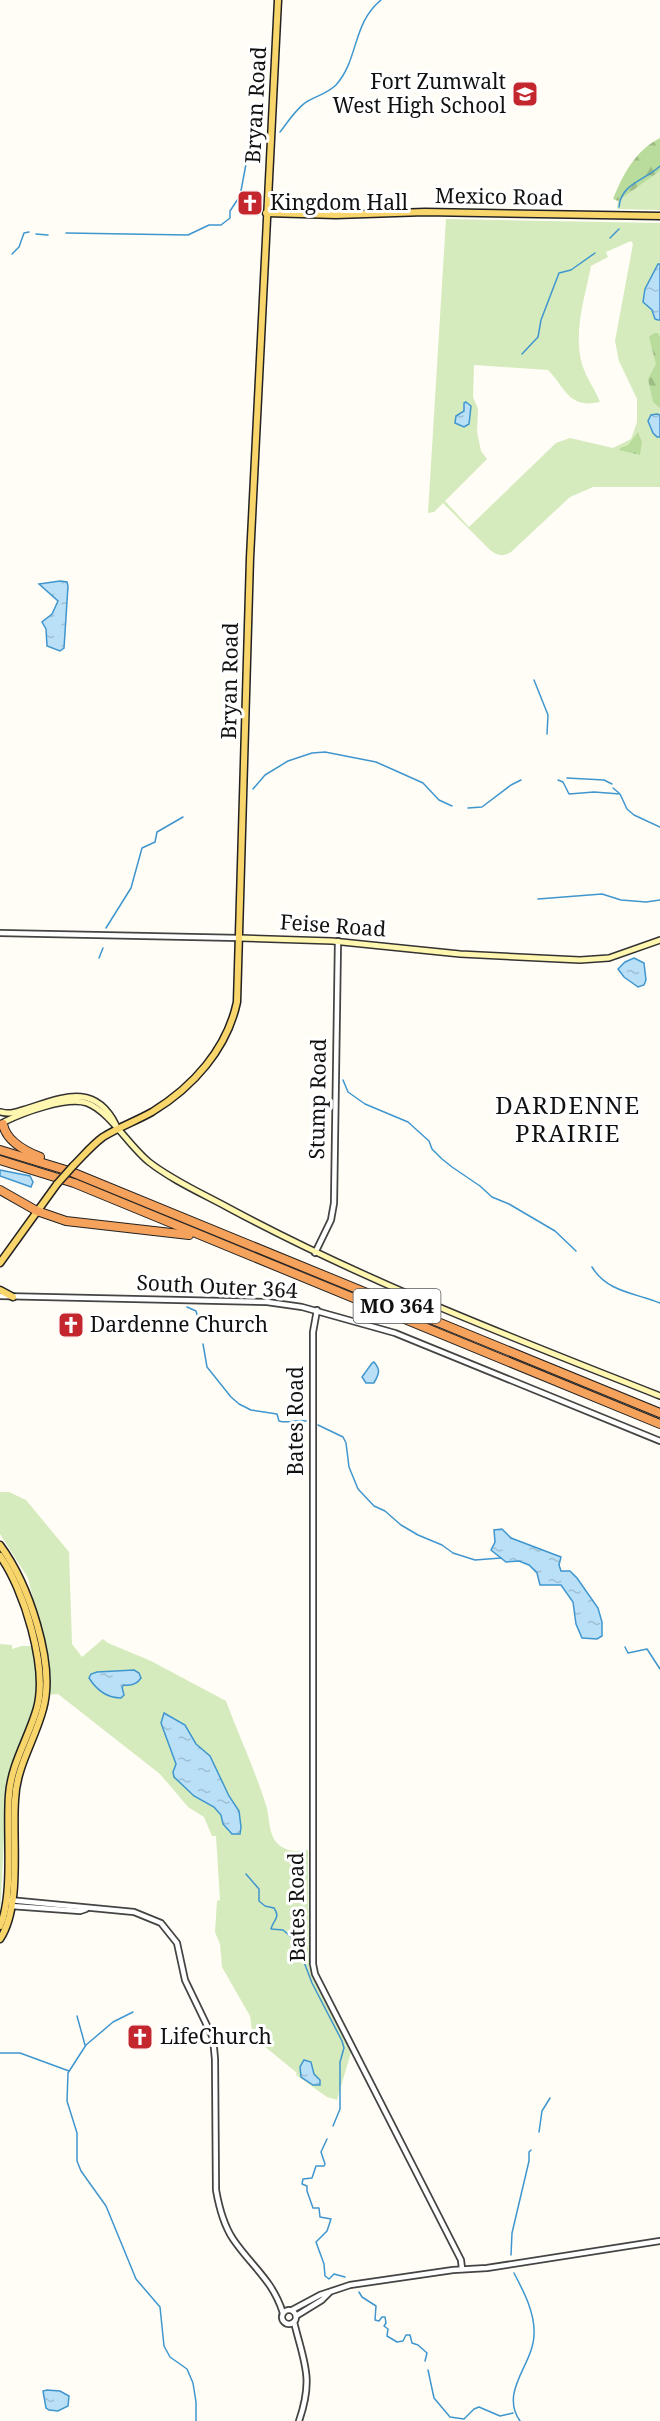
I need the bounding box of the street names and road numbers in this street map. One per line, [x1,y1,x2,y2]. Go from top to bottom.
street label: Bryan Road [238,46,272,164]
street label: Mexico Road [435,181,564,211]
street label: Bryan Road [214,622,244,740]
street label: Feise Road [279,907,387,943]
street label: Stump Road [302,1038,332,1160]
street label: South Outer 364 [136,1268,299,1304]
road number: MO 364 [354,1289,440,1323]
street label: Bates Road [281,1366,309,1476]
street label: Bates Road [281,1852,311,1962]

